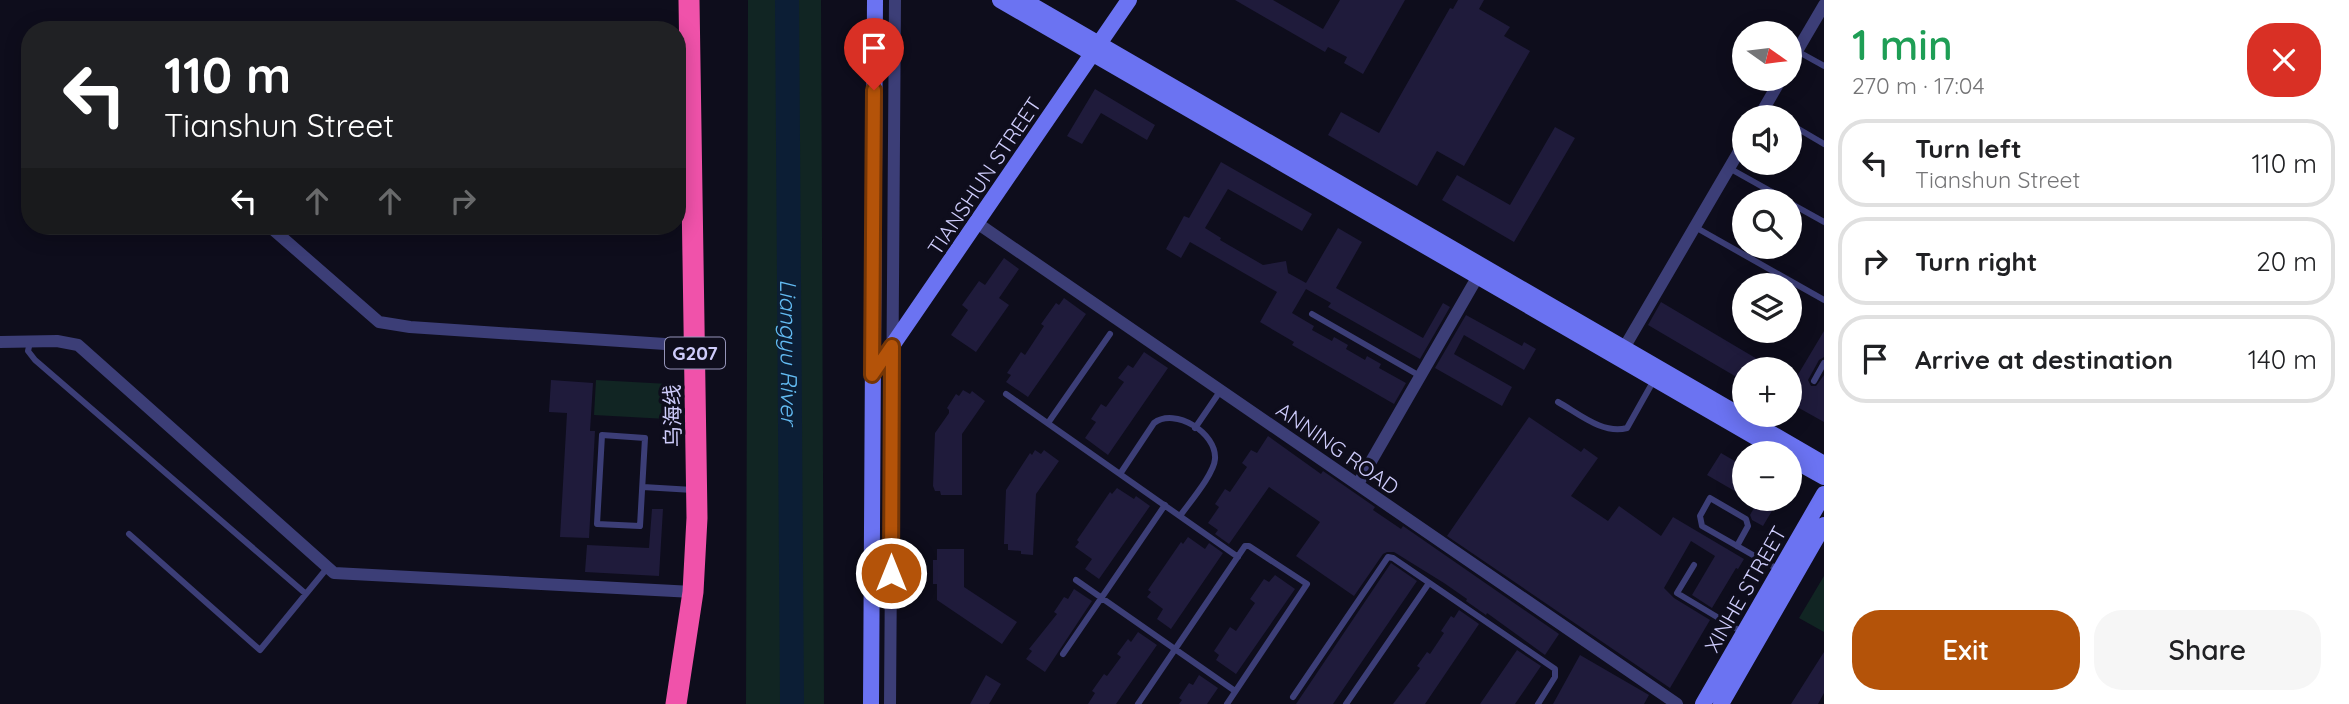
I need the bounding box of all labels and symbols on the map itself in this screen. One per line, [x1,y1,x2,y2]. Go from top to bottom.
pin [844,18,904,90]
north arrow [1732,21,1802,91]
street label: TIANSHUN STREET [922,92,1046,260]
water label: Liangyu River [774,279,805,428]
road number: G207 [665,338,725,368]
street label: 乌海线 [658,384,686,448]
street label: ANNING ROAD [1272,396,1404,500]
street label: XINHE STREET [1698,521,1792,657]
position arrow [854,536,928,610]

